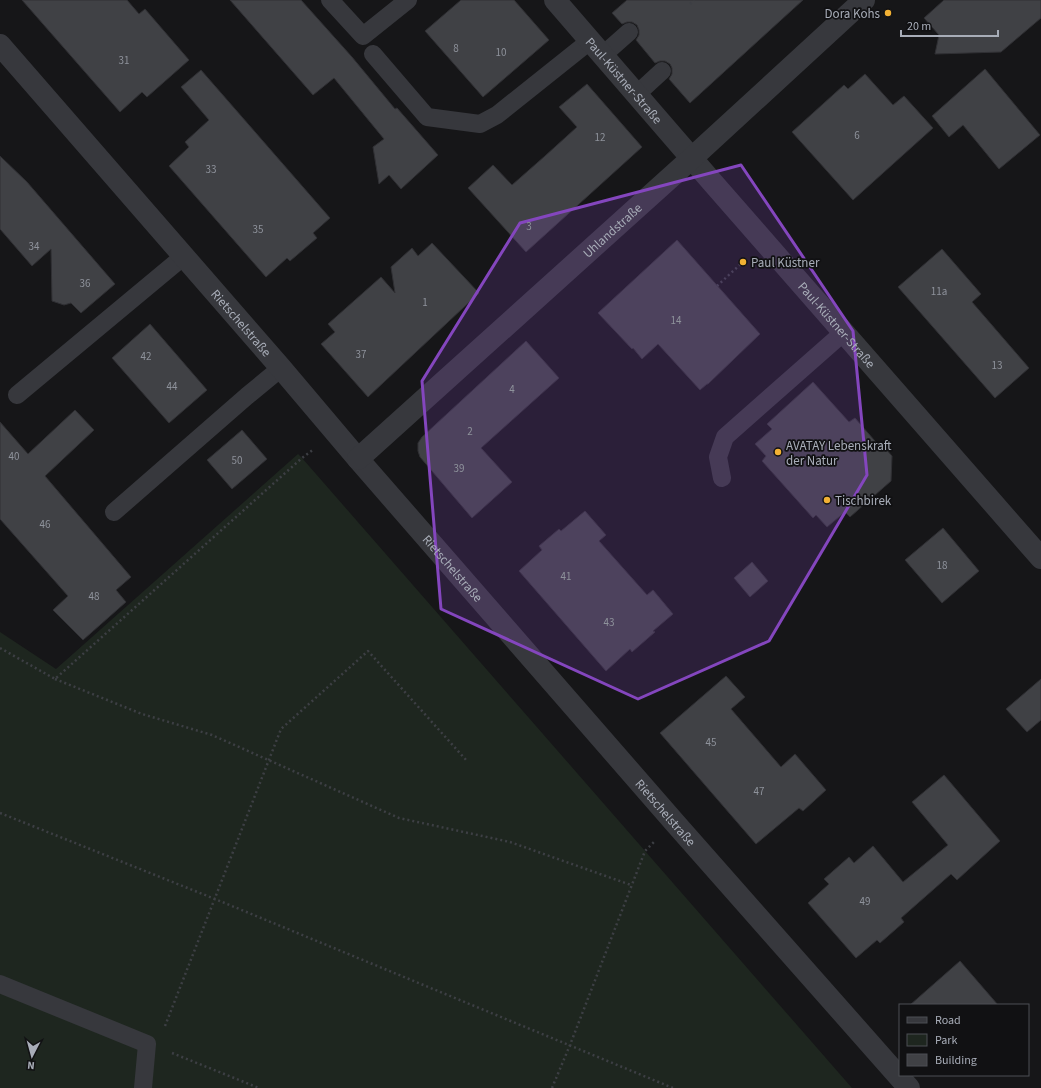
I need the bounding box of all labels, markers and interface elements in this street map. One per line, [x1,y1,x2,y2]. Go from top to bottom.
place label: Dora Kohs [825,5,881,23]
marker: Dora Kohs [883,8,893,18]
scale bar [901,12,998,38]
text: 20 m [907,18,931,35]
street label: Paul-Küstner-Straße [581,34,666,128]
house number: 8 [453,41,459,56]
house number: 10 [496,45,506,60]
house number: 31 [119,53,129,68]
house number: 6 [854,128,860,143]
house number: 12 [595,130,605,145]
house number: 33 [206,162,216,177]
street label: Uhlandstraße [579,199,646,262]
house number: 3 [526,219,532,234]
house number: 35 [253,222,263,237]
house number: 34 [29,239,40,254]
place label: Paul Küstner [751,254,820,272]
marker: Paul Küstner [738,257,748,267]
house number: 36 [80,276,91,291]
street label: Paul-Küstner-Straße [793,278,879,372]
house number: 11a [931,284,947,299]
street label: Rietschelstraße [206,286,275,361]
house number: 1 [422,295,428,310]
house number: 14 [671,313,682,328]
house number: 37 [356,347,366,362]
house number: 42 [141,349,151,364]
house number: 13 [992,358,1002,373]
house number: 44 [167,379,178,394]
house number: 4 [509,382,515,397]
house number: 2 [467,424,473,439]
place label: AVATAY Lebenskraft der Natur [786,437,892,470]
marker: AVATAY Lebenskraft der Natur [773,447,783,457]
house number: 40 [9,449,19,464]
house number: 50 [232,453,242,468]
house number: 39 [454,461,464,476]
place label: Tischbirek [835,492,892,510]
marker: Tischbirek [822,495,832,505]
house number: 46 [40,517,51,532]
street label: Rietschelstraße [418,531,487,606]
house number: 18 [937,558,948,573]
house number: 41 [561,569,571,584]
house number: 48 [89,589,100,604]
house number: 43 [604,615,614,630]
house number: 45 [706,735,716,750]
street label: Rietschelstraße [631,776,699,851]
house number: 47 [754,784,764,799]
house number: 49 [860,894,870,909]
legend [899,1004,1029,1076]
text: Road [935,1012,961,1029]
text: Park [935,1032,957,1049]
north arrow [12,1036,52,1076]
text: Building [935,1052,977,1069]
text: N [27,1058,35,1073]

